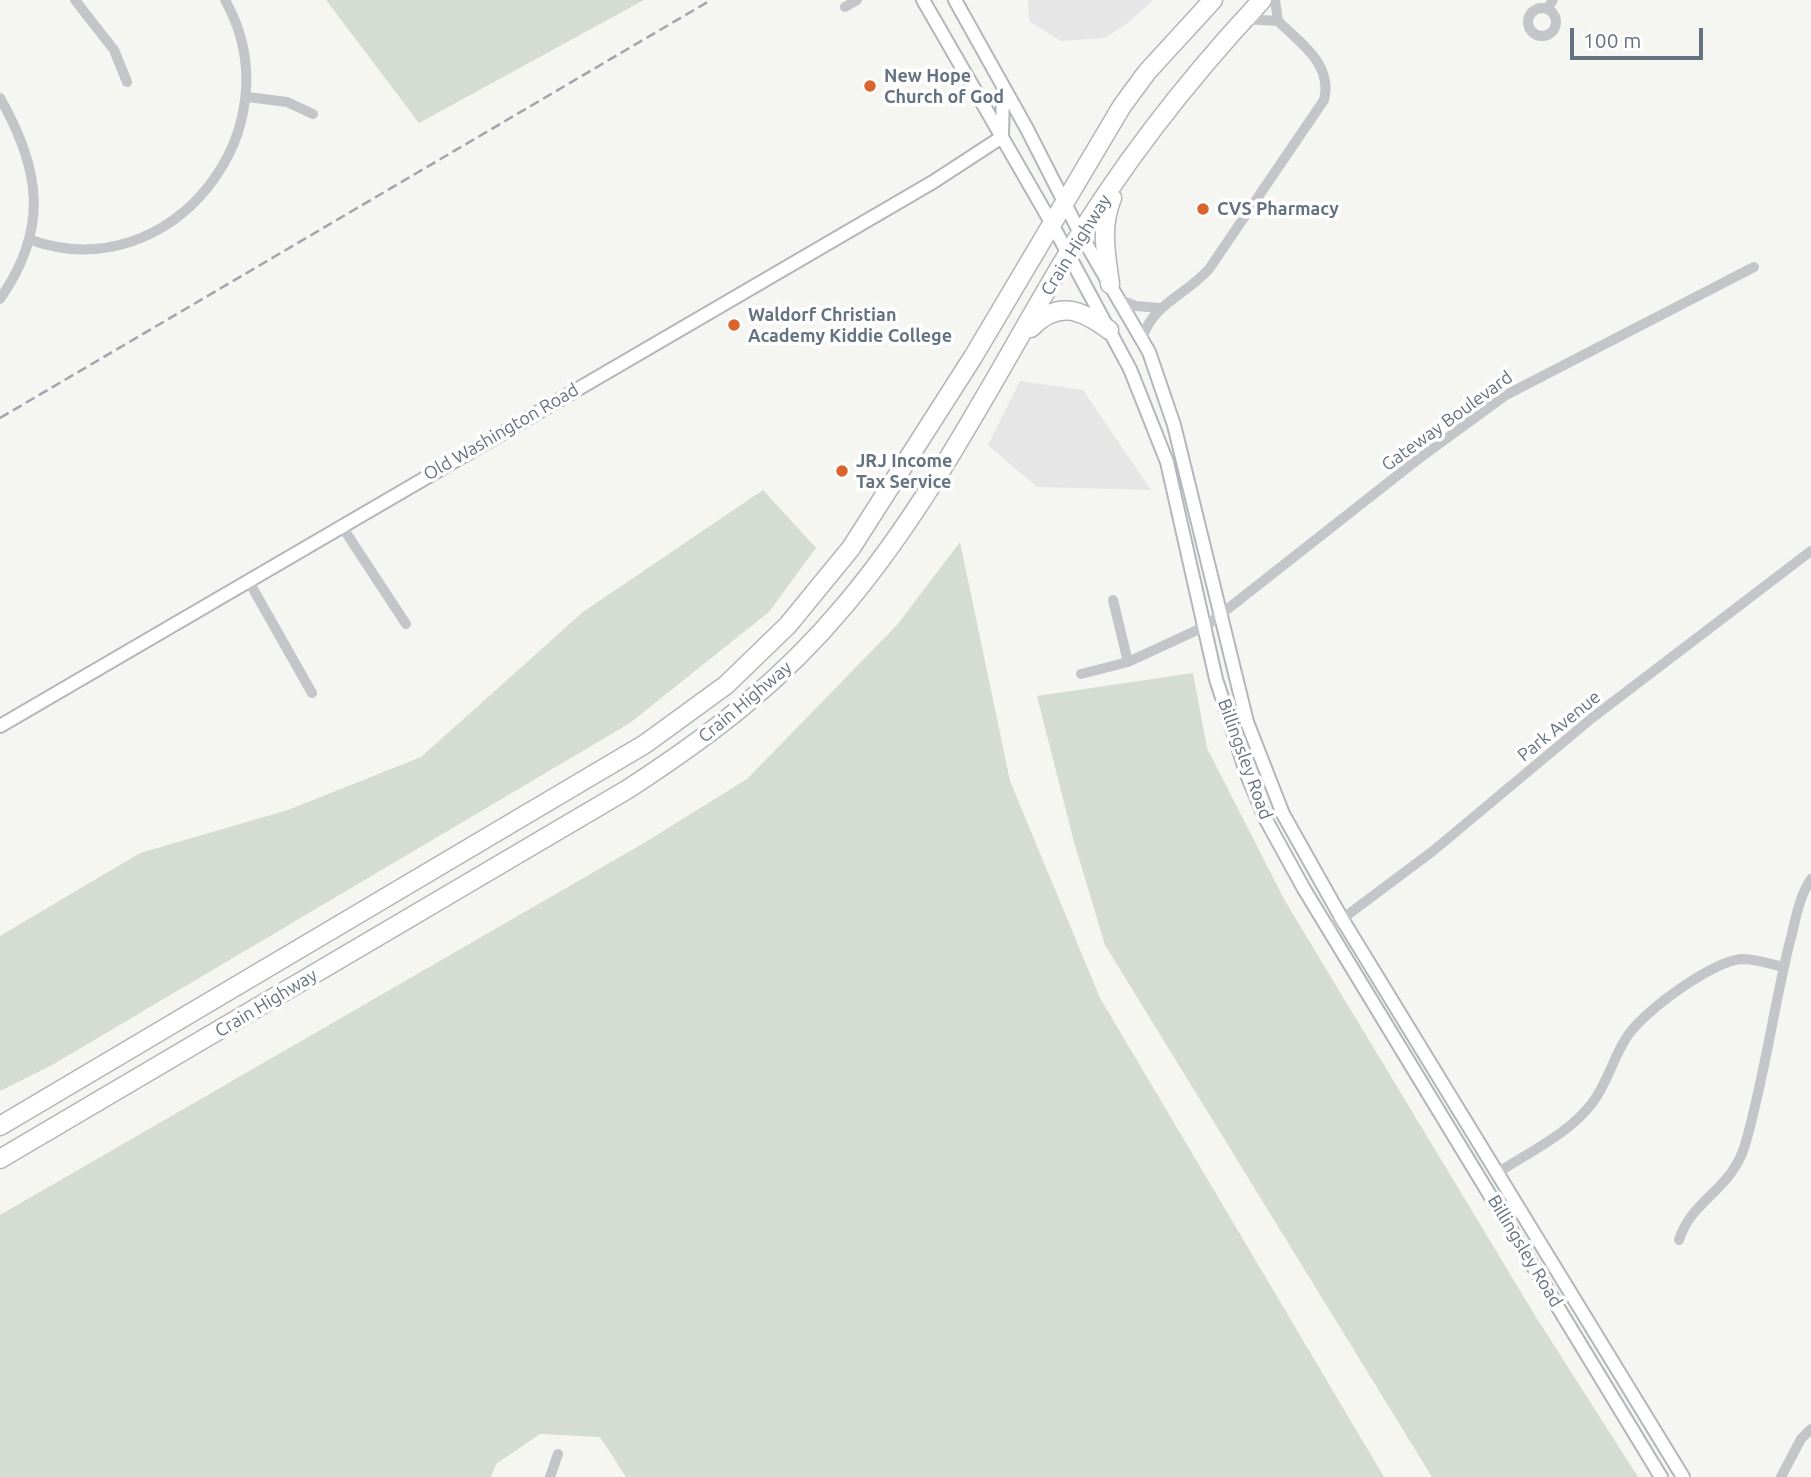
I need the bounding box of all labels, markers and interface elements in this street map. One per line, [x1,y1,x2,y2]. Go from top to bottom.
scale bar [1573,14,1706,58]
text: 100 m [1583,28,1641,52]
place label: New Hope Church of God [884,65,1004,108]
marker: New Hope Church of God [862,78,878,94]
street label: Crain Highway [1036,190,1116,300]
place label: CVS Pharmacy [1217,198,1339,220]
marker: CVS Pharmacy [1195,201,1211,217]
place label: Waldorf Christian Academy Kiddie College [748,304,952,346]
marker: Waldorf Christian Academy Kiddie College [726,317,742,333]
street label: Gateway Boulevard [1377,366,1517,476]
street label: Old Washington Road [420,379,582,485]
place label: JRJ Income Tax Service [856,450,952,492]
marker: JRJ Income Tax Service [834,463,850,479]
street label: Crain Highway [694,657,796,747]
street label: Park Avenue [1513,686,1605,766]
street label: Billingsley Road [1213,696,1277,822]
street label: Crain Highway [211,964,321,1042]
street label: Billingsley Road [1483,1191,1567,1311]

